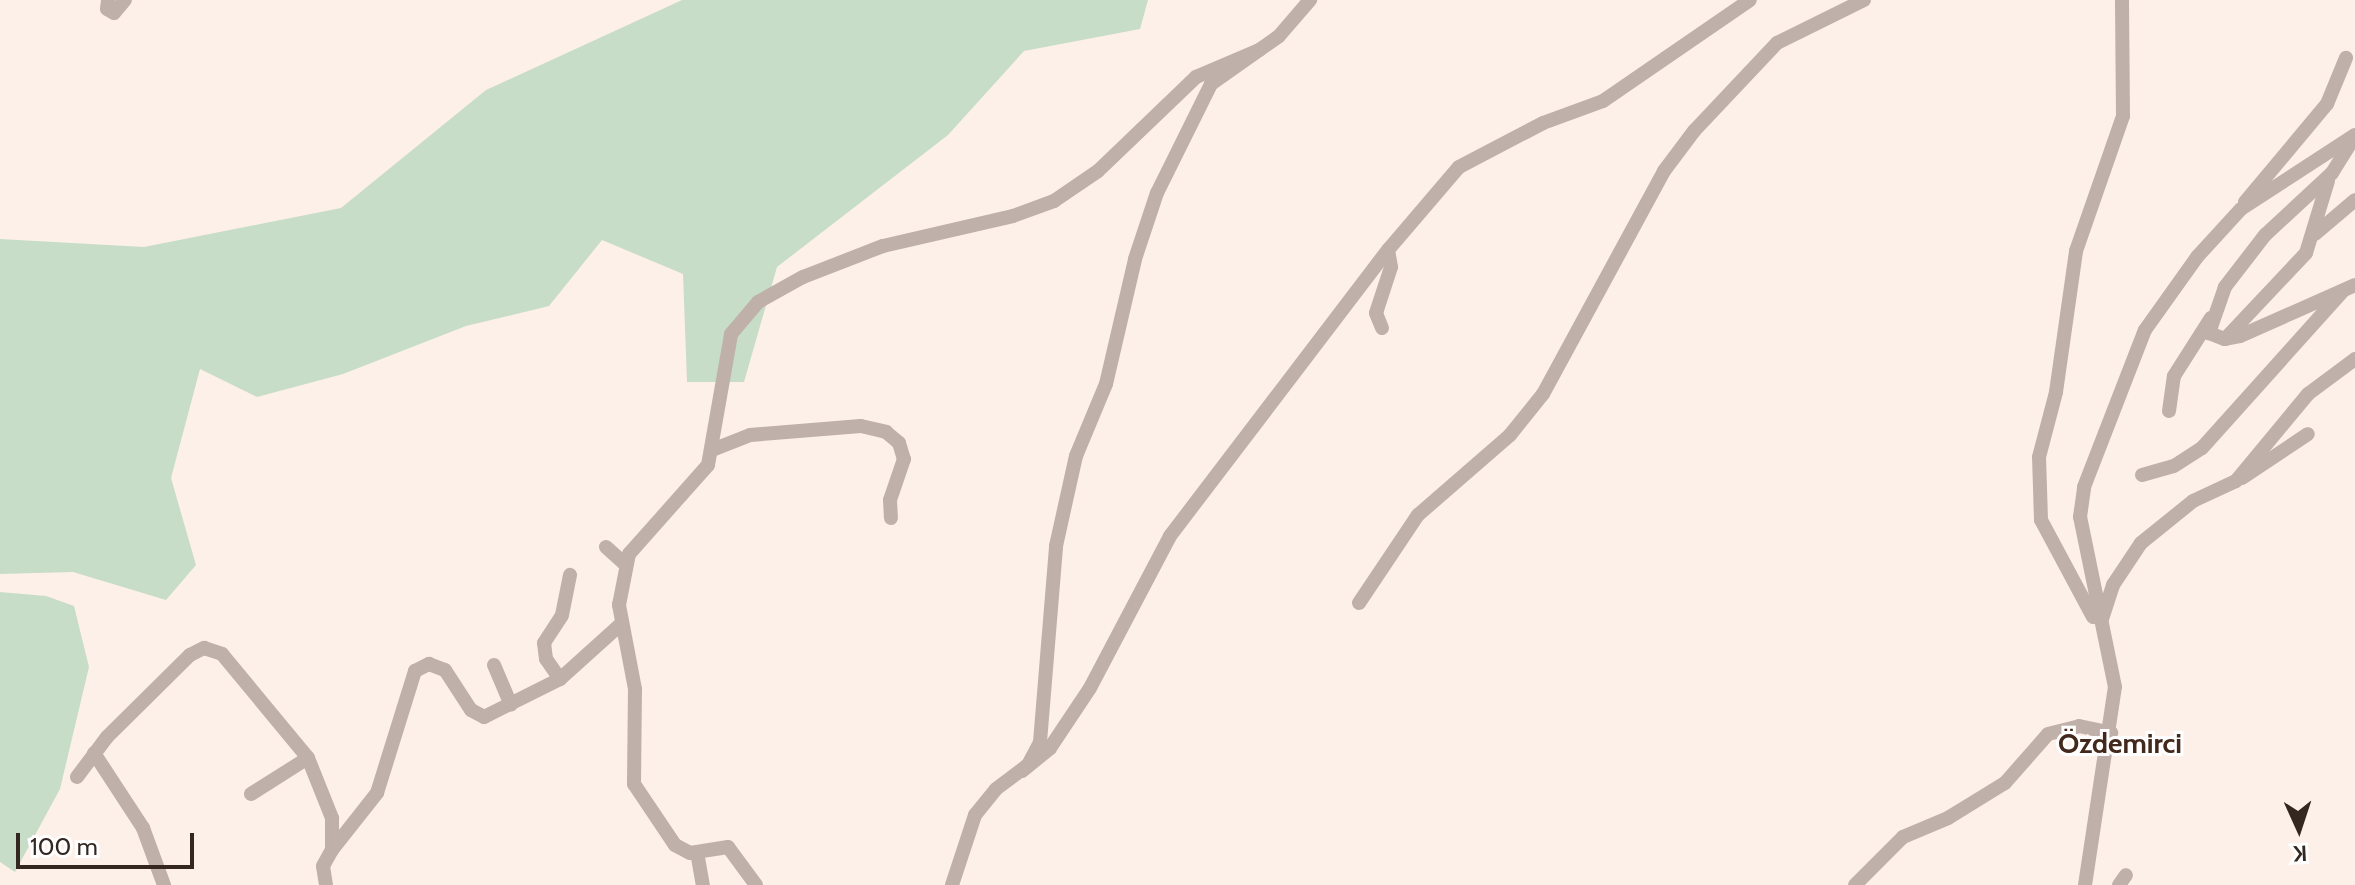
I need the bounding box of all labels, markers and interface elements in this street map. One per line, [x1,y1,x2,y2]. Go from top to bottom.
district label: Özdemirci [2058,726,2182,760]
north arrow [2259,789,2339,869]
scale bar [20,817,198,867]
text: 100 m [30,832,98,861]
text: K [2293,840,2308,867]

